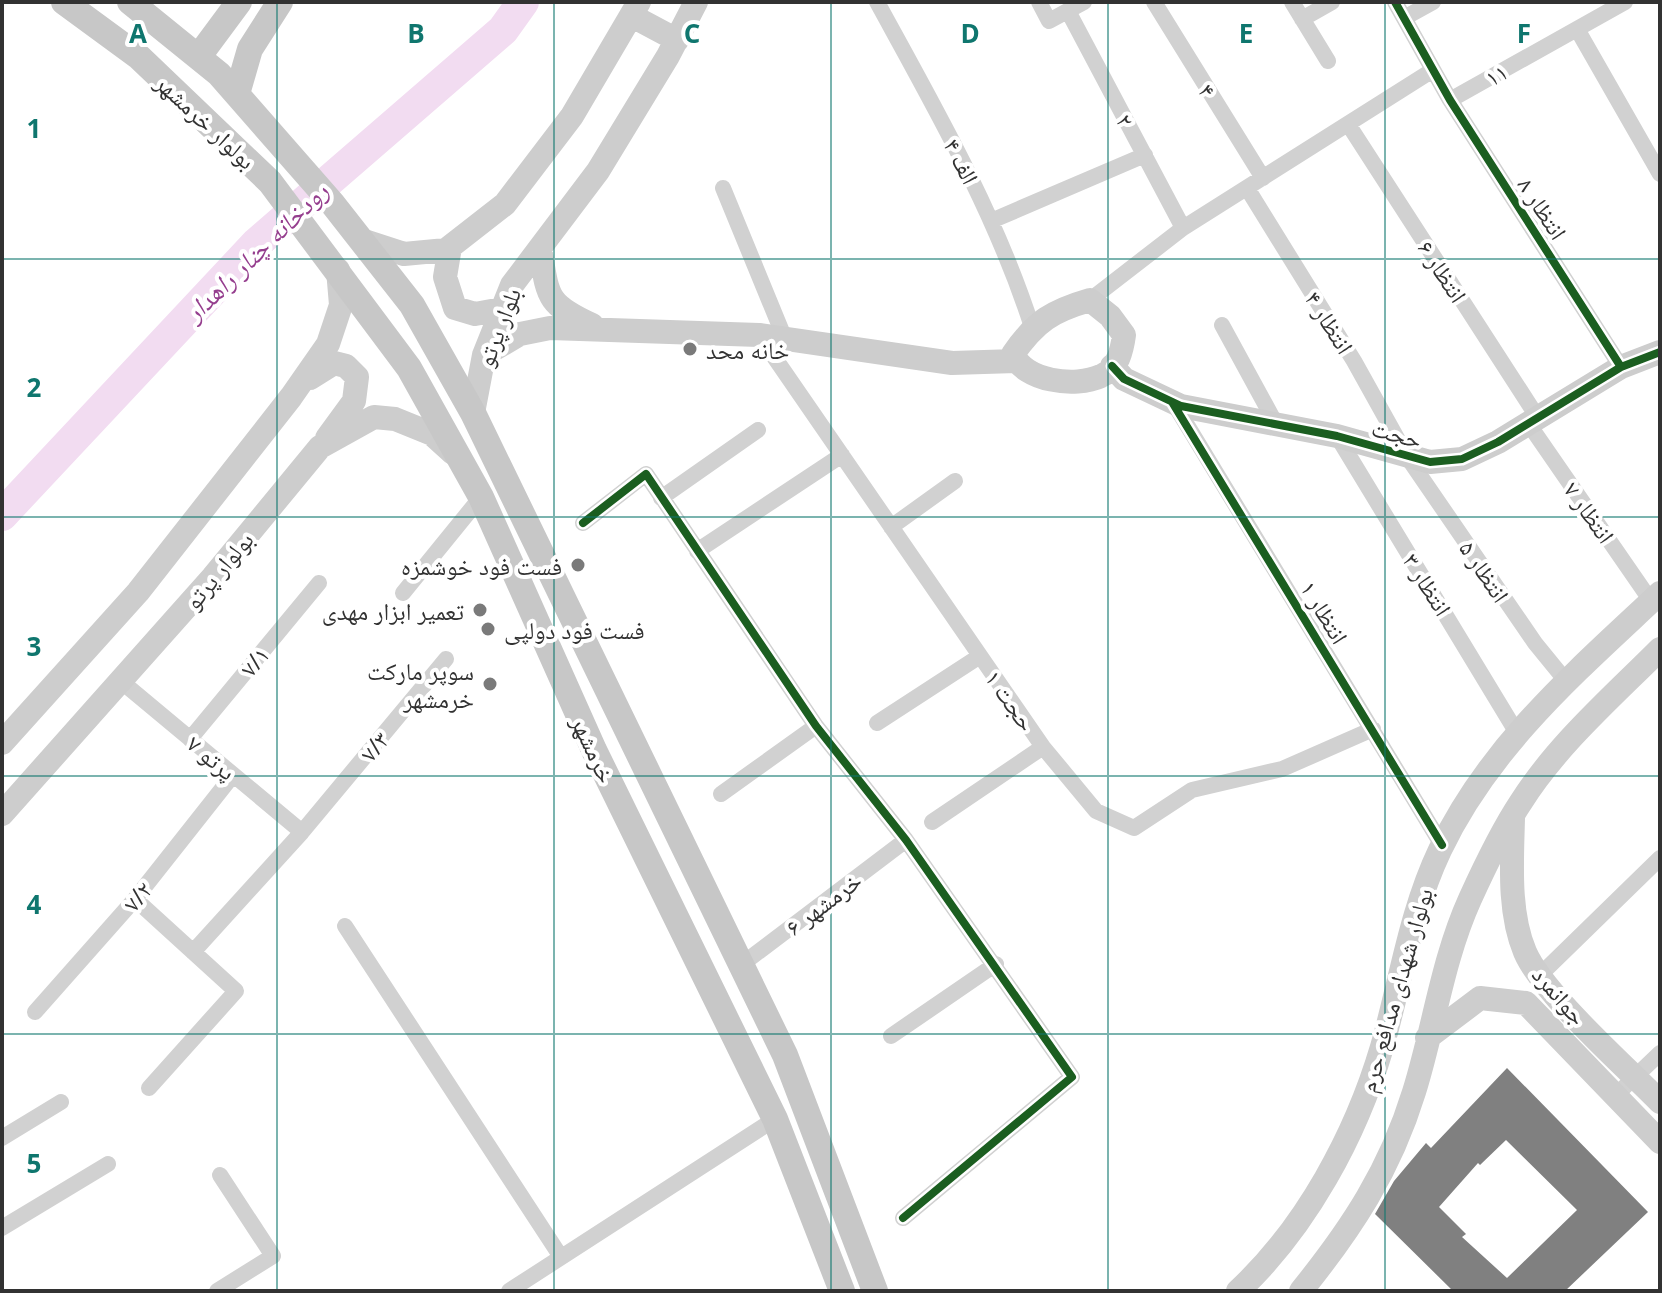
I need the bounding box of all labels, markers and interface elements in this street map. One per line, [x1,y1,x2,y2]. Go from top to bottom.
text: A [129,15,147,51]
text: B [407,15,425,51]
text: C [684,15,700,51]
text: D [960,15,980,51]
text: E [1239,15,1253,51]
text: F [1517,15,1531,51]
street label: ۱۱ [1479,54,1513,94]
street label: بولوار خرمشهر [148,65,263,176]
street label: ۴ [1191,77,1225,103]
street label: ۲ [1109,107,1143,133]
text: 1 [27,110,41,146]
street label: ۴ الف [937,132,987,190]
street label: انتظار ۸ [1511,170,1575,246]
water label: رودخانه چنار راهدار [175,173,336,330]
street label: انتظار ۶ [1411,233,1475,309]
street label: بلوار پرتو [468,283,528,371]
street label: انتظار ۴ [1298,284,1362,360]
place label: خانه محد [706,333,789,366]
marker: خانه محد [681,340,699,358]
text: 2 [27,369,42,405]
street label: حجت [1368,410,1426,456]
street label: انتظار ۷ [1557,475,1623,549]
street label: بولوار پرتو [176,524,260,616]
street label: انتظار ۵ [1452,533,1518,609]
street label: انتظار ۳ [1396,546,1460,622]
place label: فست فود خوشمزه [401,549,562,582]
marker: فست فود خوشمزه [569,556,587,574]
street label: انتظار ۱ [1293,574,1357,650]
place label: تعمیر ابزار مهدی [322,594,464,627]
marker: تعمیر ابزار مهدی [471,601,489,619]
place label: فست فود دولپی [504,613,645,646]
marker: فست فود دولپی [479,620,497,638]
text: 3 [27,628,41,664]
street label: ۷/۱ [232,639,276,683]
place label: سوپر مارکت خرمشهر [367,654,474,715]
street label: حجت ۱ [978,663,1044,737]
marker: سوپر مارکت خرمشهر [481,675,499,693]
street label: خرمشهر [564,709,624,788]
street label: ۷/۳ [352,724,396,768]
street label: پرتو ۷ [181,727,243,787]
street label: خرمشهر ۶ [778,863,868,943]
street label: ۷/۲ [115,874,159,918]
street label: بولوار شهدای مدافع حرم [1350,884,1441,1096]
text: 4 [27,886,42,922]
street label: جوانمرد [1525,958,1595,1032]
text: 5 [27,1145,41,1181]

